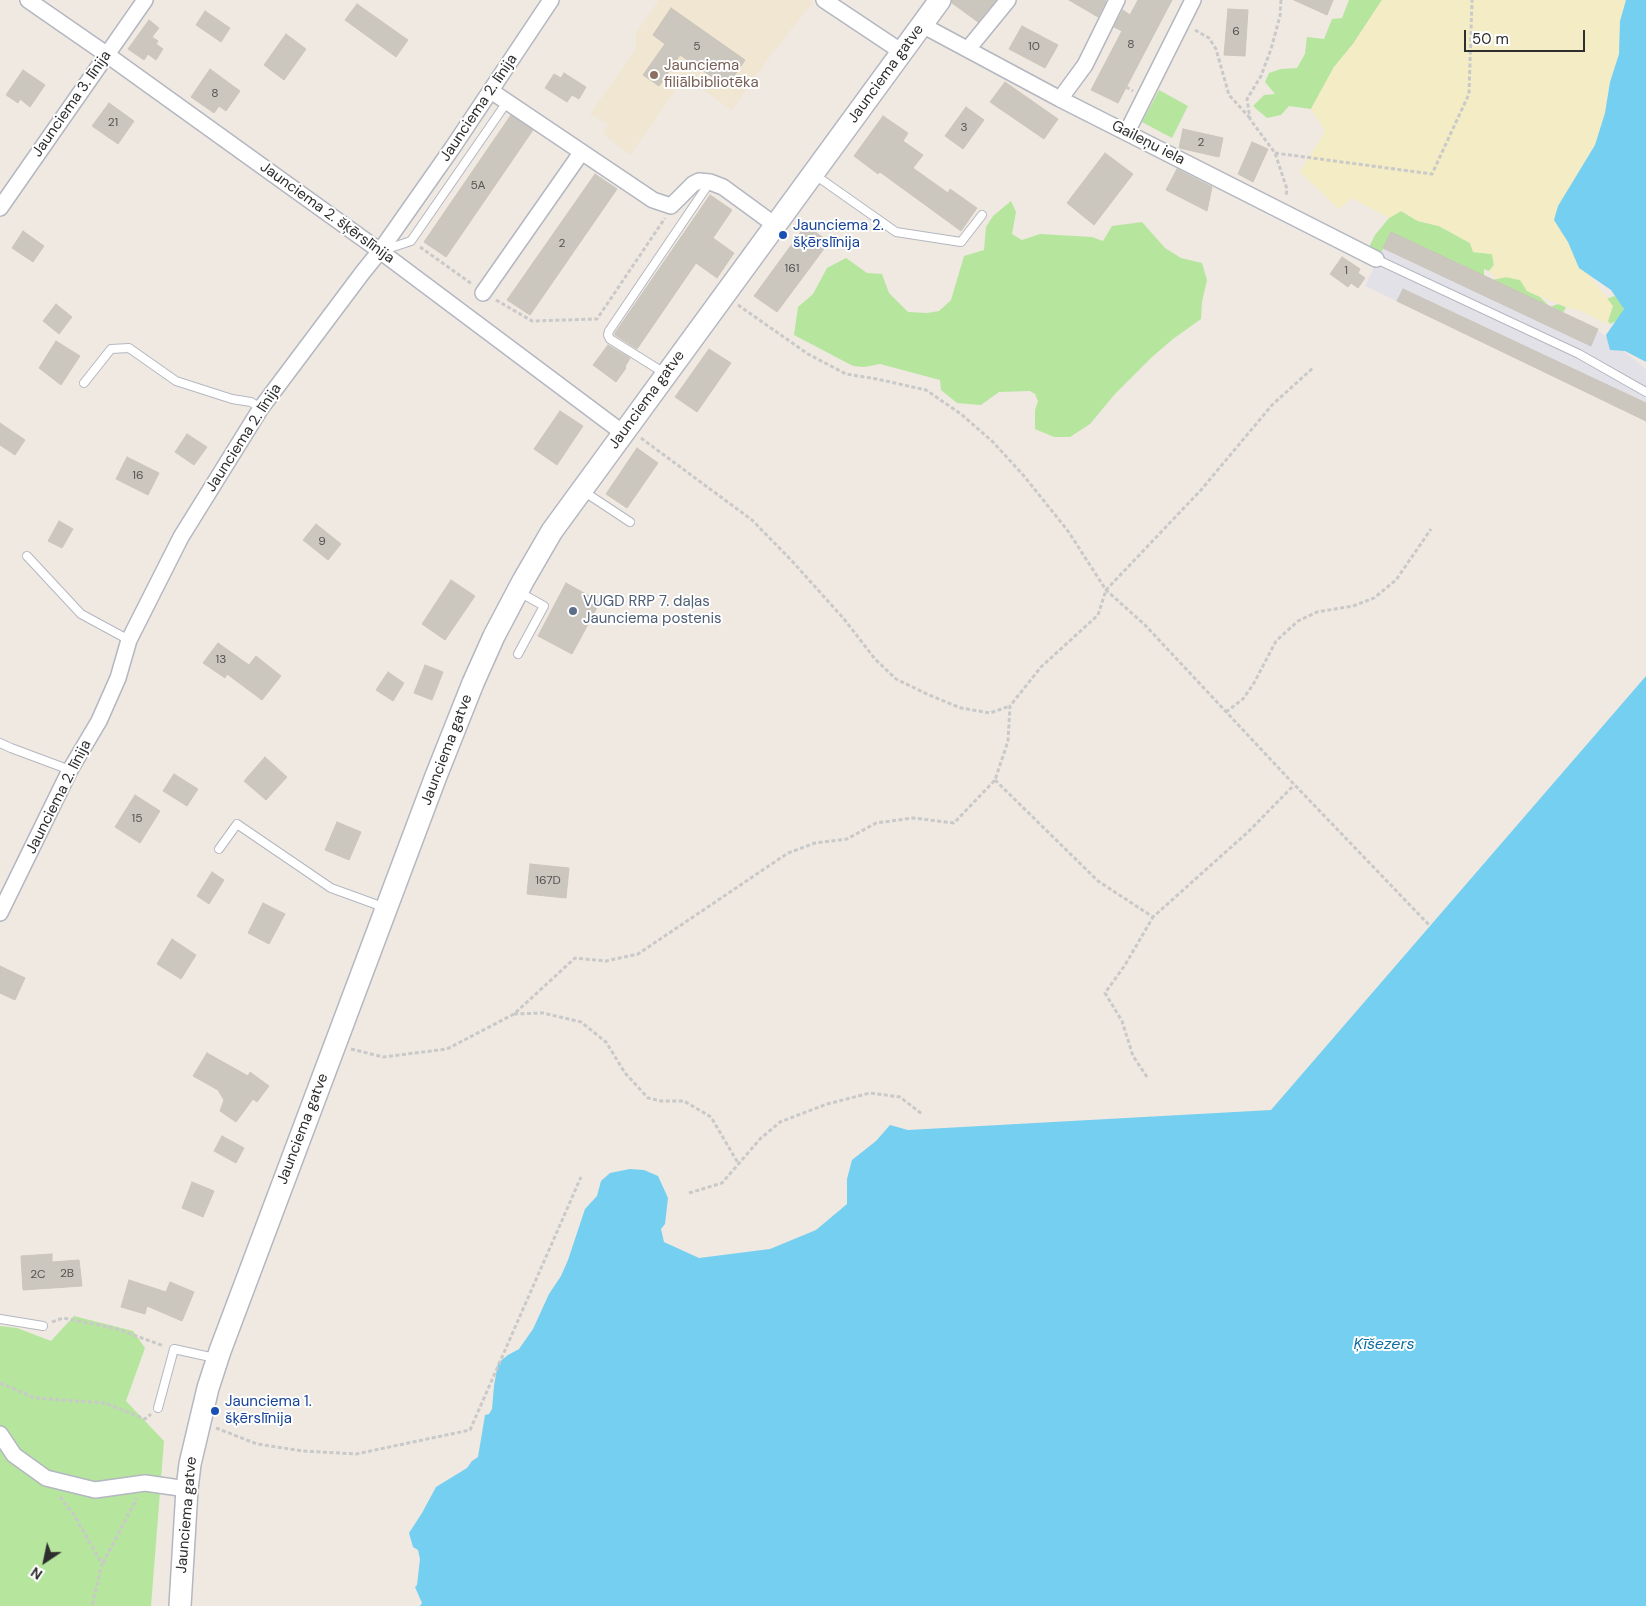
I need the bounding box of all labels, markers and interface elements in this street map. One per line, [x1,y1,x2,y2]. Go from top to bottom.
scale bar [1466,20,1587,52]
street label: Jaunciema gatve [844,21,928,127]
house number: 6 [1232,25,1240,39]
text: 50 m [1472,29,1509,49]
house number: 8 [1127,38,1135,52]
house number: 5 [693,40,701,54]
house number: 10 [1028,40,1040,54]
street label: Jaunciema 3. līnija [29,47,115,161]
street label: Jaunciema 2. līnija [436,51,522,165]
place label: Jaunciema filiālbibliotēka [664,57,759,92]
marker: Jaunciema filiālbibliotēka [648,69,660,81]
house number: 8 [211,87,219,101]
house number: 21 [108,116,118,130]
street label: Gaileņu iela [1108,117,1188,169]
house number: 3 [960,121,968,135]
house number: 2 [1198,136,1204,150]
street label: Jaunciema 2. šķērslīnija [256,158,398,268]
house number: 5A [471,179,485,193]
place label: Jaunciema 2. šķērslīnija [793,217,884,252]
marker: Jaunciema 2. šķērslīnija [777,229,789,241]
house number: 2 [559,237,565,251]
house number: 161 [784,262,800,276]
house number: 1 [1344,264,1348,278]
street label: Jaunciema gatve [605,347,689,453]
street label: Jaunciema 2. līnija [202,381,286,495]
house number: 16 [132,469,144,483]
house number: 9 [318,535,326,549]
place label: VUGD RRP 7. daļas Jaunciema postenis [583,593,722,628]
marker: VUGD RRP 7. daļas Jaunciema postenis [567,605,579,617]
house number: 13 [216,653,226,667]
street label: Jaunciema gatve [418,692,476,808]
street label: Jaunciema 2. līnija [23,737,95,857]
house number: 15 [131,812,143,826]
house number: 167D [535,874,561,888]
street label: Jaunciema gatve [274,1071,332,1187]
house number: 2B [60,1267,74,1281]
house number: 2C [30,1268,46,1282]
water label: Ķīšezers [1354,1335,1414,1355]
place label: Jaunciema 1. šķērslīnija [225,1393,312,1428]
marker: Jaunciema 1. šķērslīnija [209,1405,221,1417]
street label: Jaunciema gatve [173,1456,201,1574]
north arrow [20,1536,70,1586]
text: N [27,1563,46,1584]

